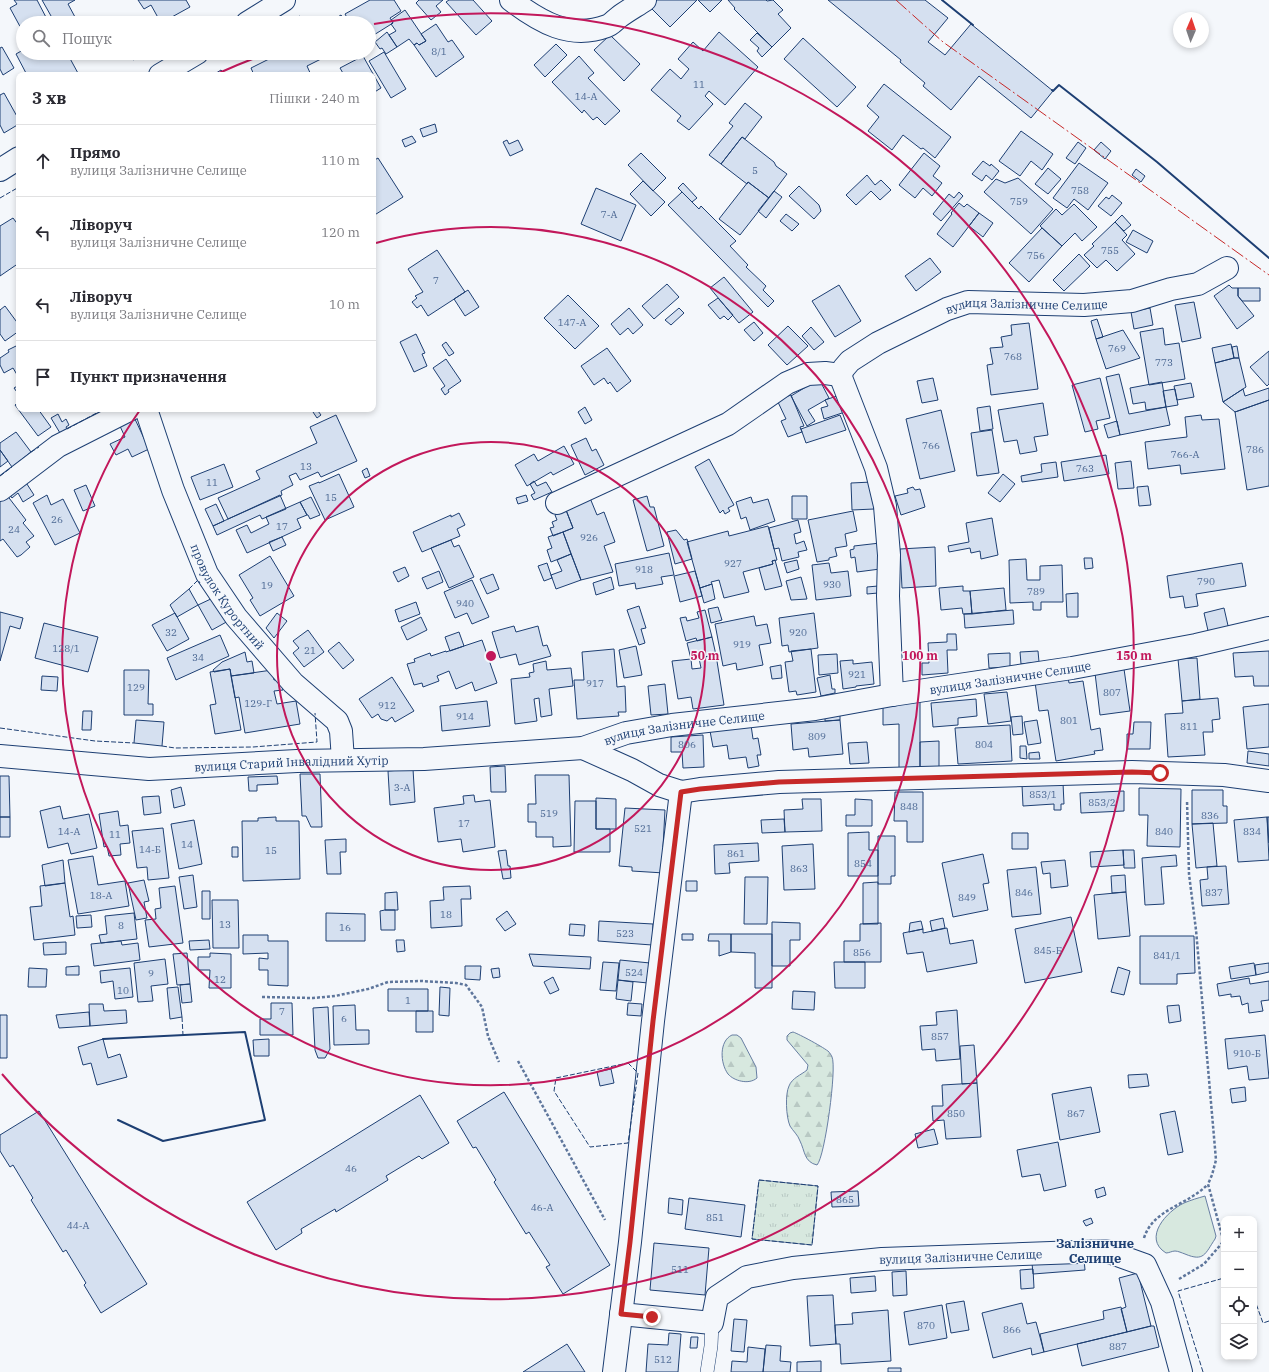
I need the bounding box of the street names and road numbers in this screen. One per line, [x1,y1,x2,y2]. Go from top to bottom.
street label: вулиця Залізничне Селище [943,294,1108,317]
street label: провулок Курортний [188,541,268,652]
street label: вулиця Залізничне Селище [928,657,1092,697]
street label: вулиця Залізничне Селище [602,707,765,748]
street label: вулиця Старий Інвалідний Хутір [194,752,389,774]
street label: вулиця Залізничне Селище [879,1246,1042,1267]

